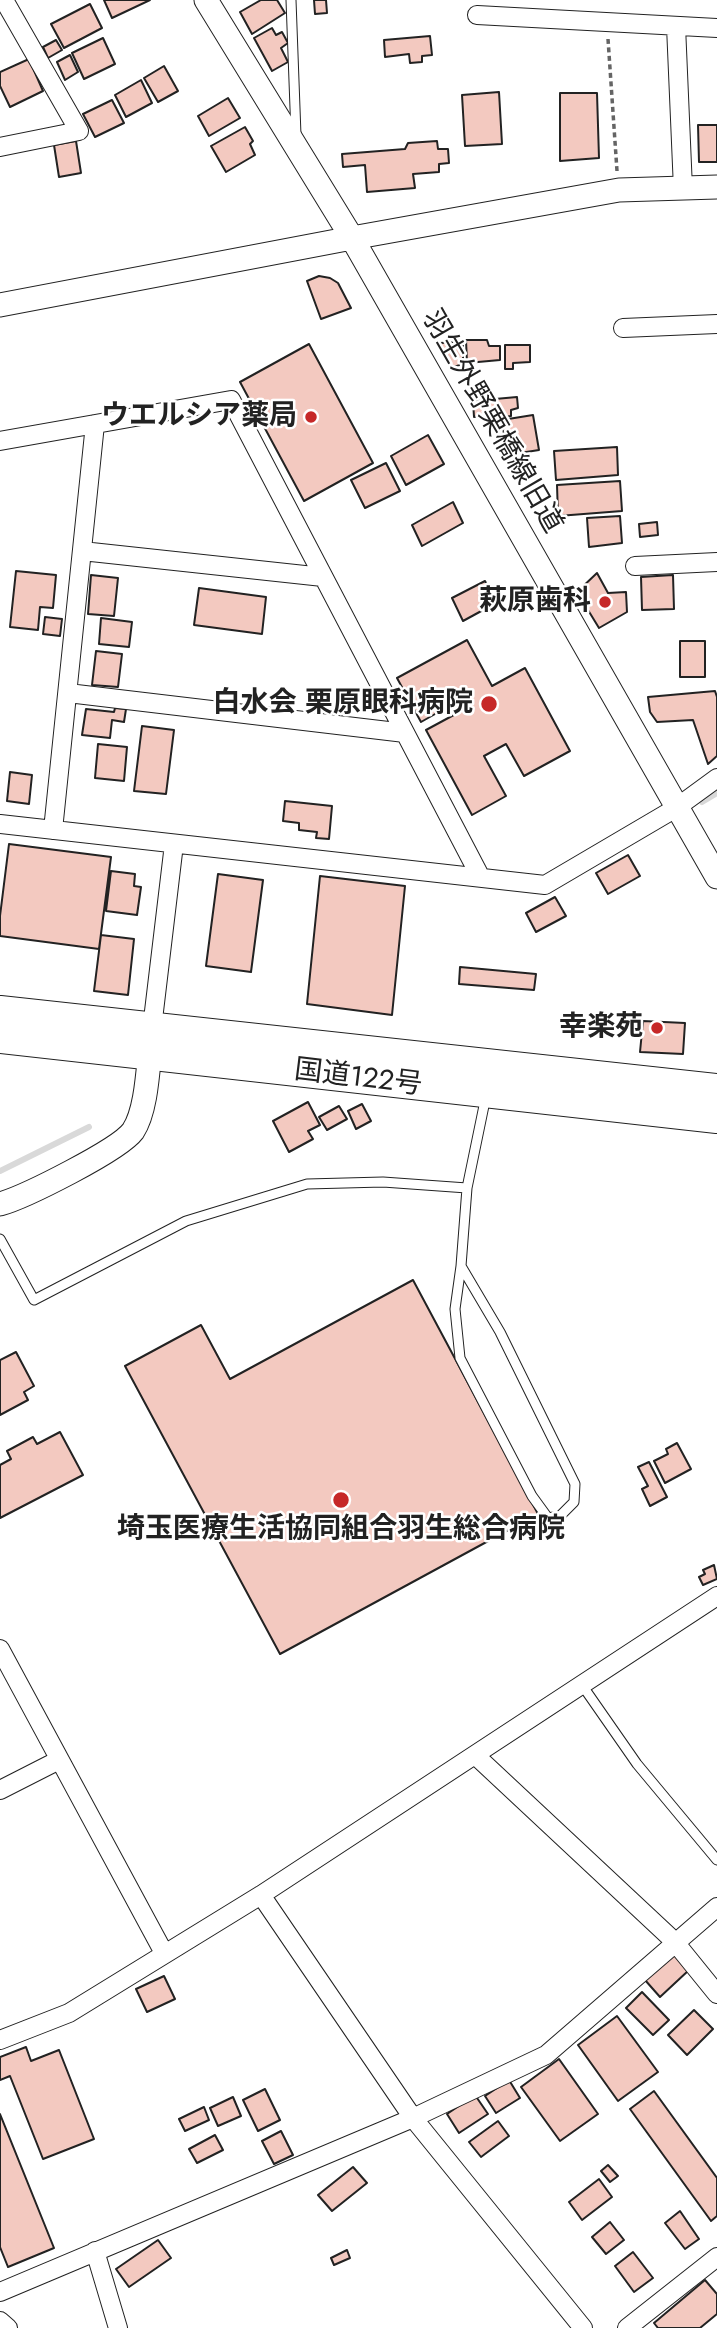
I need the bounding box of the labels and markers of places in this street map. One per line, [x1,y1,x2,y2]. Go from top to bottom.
place label: ウエルシア薬局 [101,400,297,434]
marker: ウエルシア薬局 [303,409,319,425]
place label: 萩原歯科 [479,585,591,619]
marker: 萩原歯科 [597,594,613,610]
place label: 白水会 栗原眼科病院 [213,687,473,721]
marker: 白水会 栗原眼科病院 [479,694,499,714]
place label: 幸楽苑 [559,1011,643,1045]
marker: 幸楽苑 [649,1020,665,1036]
marker: 埼玉医療生活協同組合羽生総合病院 [331,1490,351,1510]
place label: 埼玉医療生活協同組合羽生総合病院 [117,1513,565,1547]

